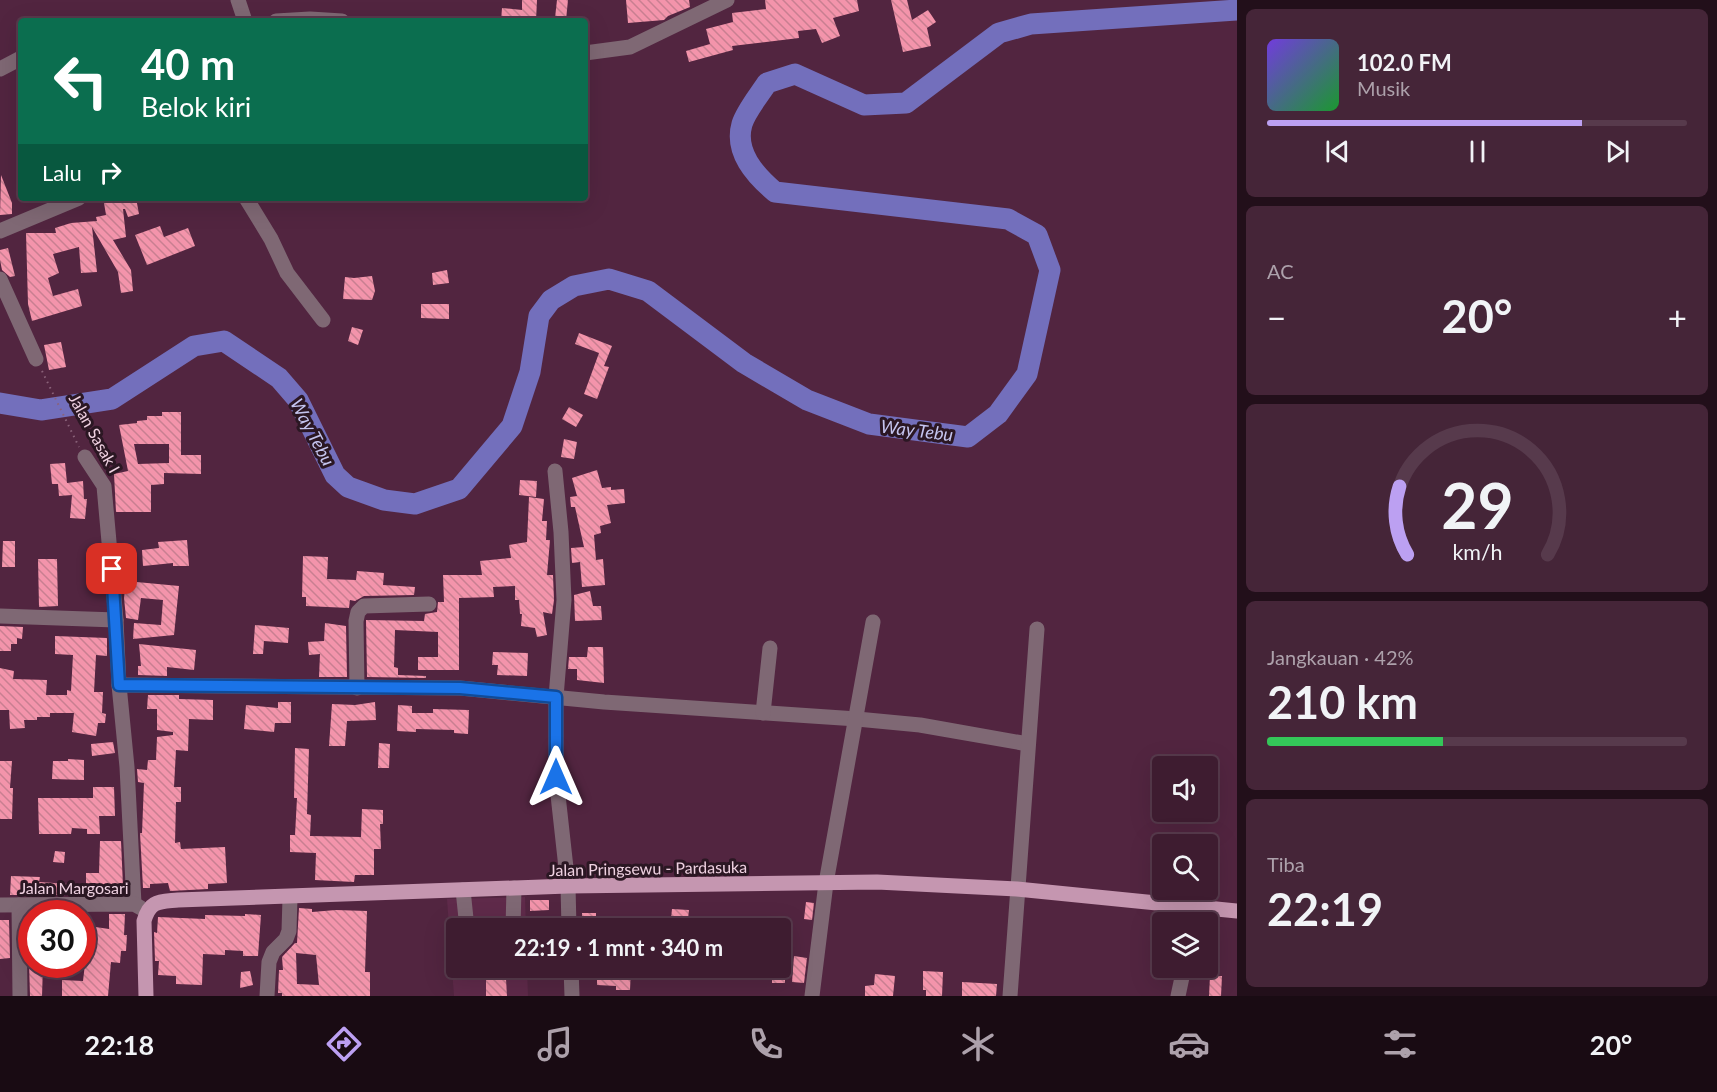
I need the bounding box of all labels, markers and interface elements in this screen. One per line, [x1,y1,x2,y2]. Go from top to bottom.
text: 40 m [141,39,235,89]
icon: left [42,42,120,120]
text: 102.0 FM [1357,49,1452,76]
text: Musik [1357,76,1410,100]
text: Belok kiri [141,90,251,123]
icon: previous [1321,135,1354,168]
icon: pause [1461,135,1494,168]
icon: next [1601,135,1634,168]
icon: right [94,156,127,189]
text: Lalu [42,159,82,186]
text: AC [1267,259,1294,283]
text: 20° [1442,289,1512,343]
text: − [1267,297,1286,337]
text: + [1668,297,1687,337]
street label: Jalan Sasak I [66,390,124,476]
water label: Way Tebu [286,395,340,469]
water label: Way Tebu [879,415,955,445]
text: 29 [1441,467,1513,542]
text: km/h [1452,539,1502,565]
pin [86,543,137,594]
icon: arrive [95,552,128,585]
text: Jangkauan · 42% [1267,645,1414,669]
text: 210 km [1267,675,1418,729]
position arrow [524,745,588,809]
map controls [1152,756,1218,978]
button: sound [1152,756,1218,822]
button: search [1152,834,1218,900]
text: Tiba [1267,852,1305,876]
street label: Jalan Pringsewu - Pardasuka [549,857,747,879]
street label: Jalan Margosari [19,878,129,897]
text: 22:19 [1267,882,1383,936]
speed limit sign: 30 [18,900,96,978]
button: layers [1152,912,1218,978]
text: 22:19 · 1 mnt · 340 m [514,934,723,961]
icon: directions [323,1023,365,1065]
icon: music [534,1023,576,1065]
icon: phone [745,1023,787,1065]
icon: climate [957,1023,999,1065]
icon: car [1168,1023,1210,1065]
icon: filters [1379,1023,1421,1065]
text: 22:18 [85,1028,154,1061]
text: 20° [1590,1028,1632,1061]

